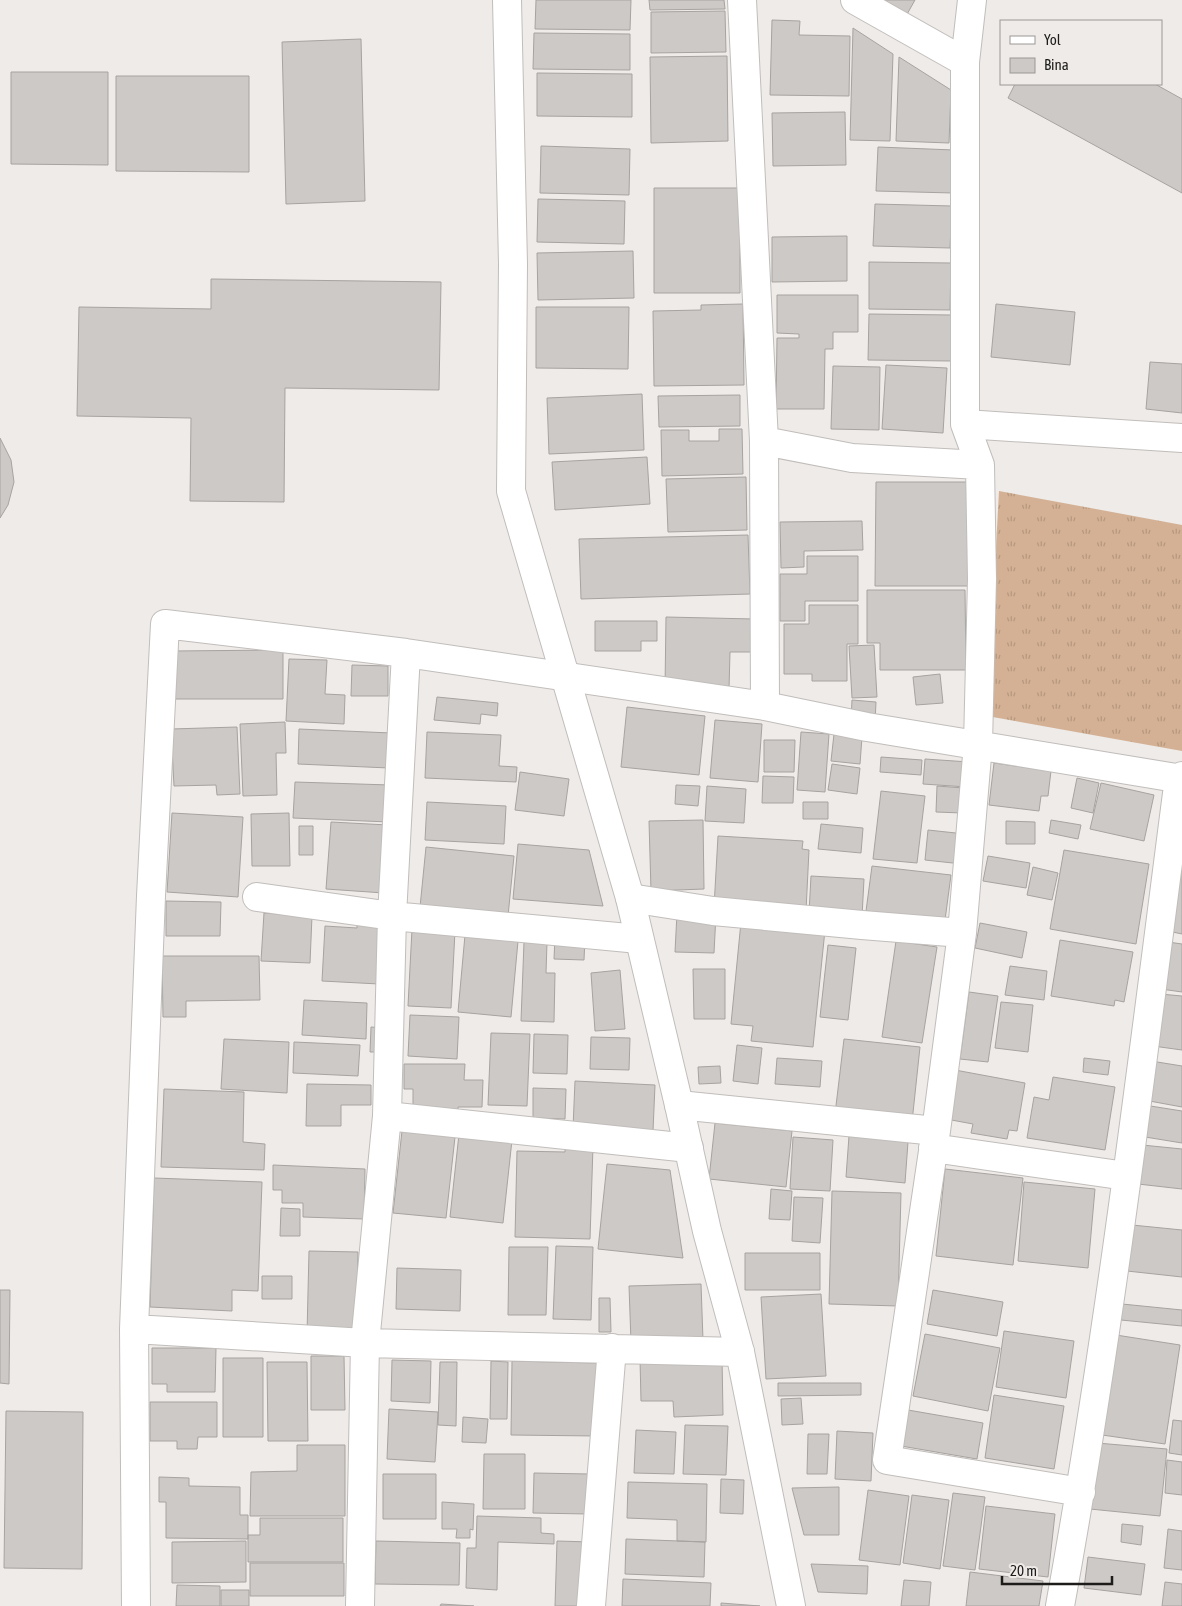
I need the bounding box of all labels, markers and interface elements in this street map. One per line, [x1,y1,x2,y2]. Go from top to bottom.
legend [1000,20,1162,85]
text: Yol [1044,31,1061,48]
text: Bina [1044,56,1069,73]
scale bar [1002,1554,1112,1586]
text: 20 m [1010,1562,1037,1579]

